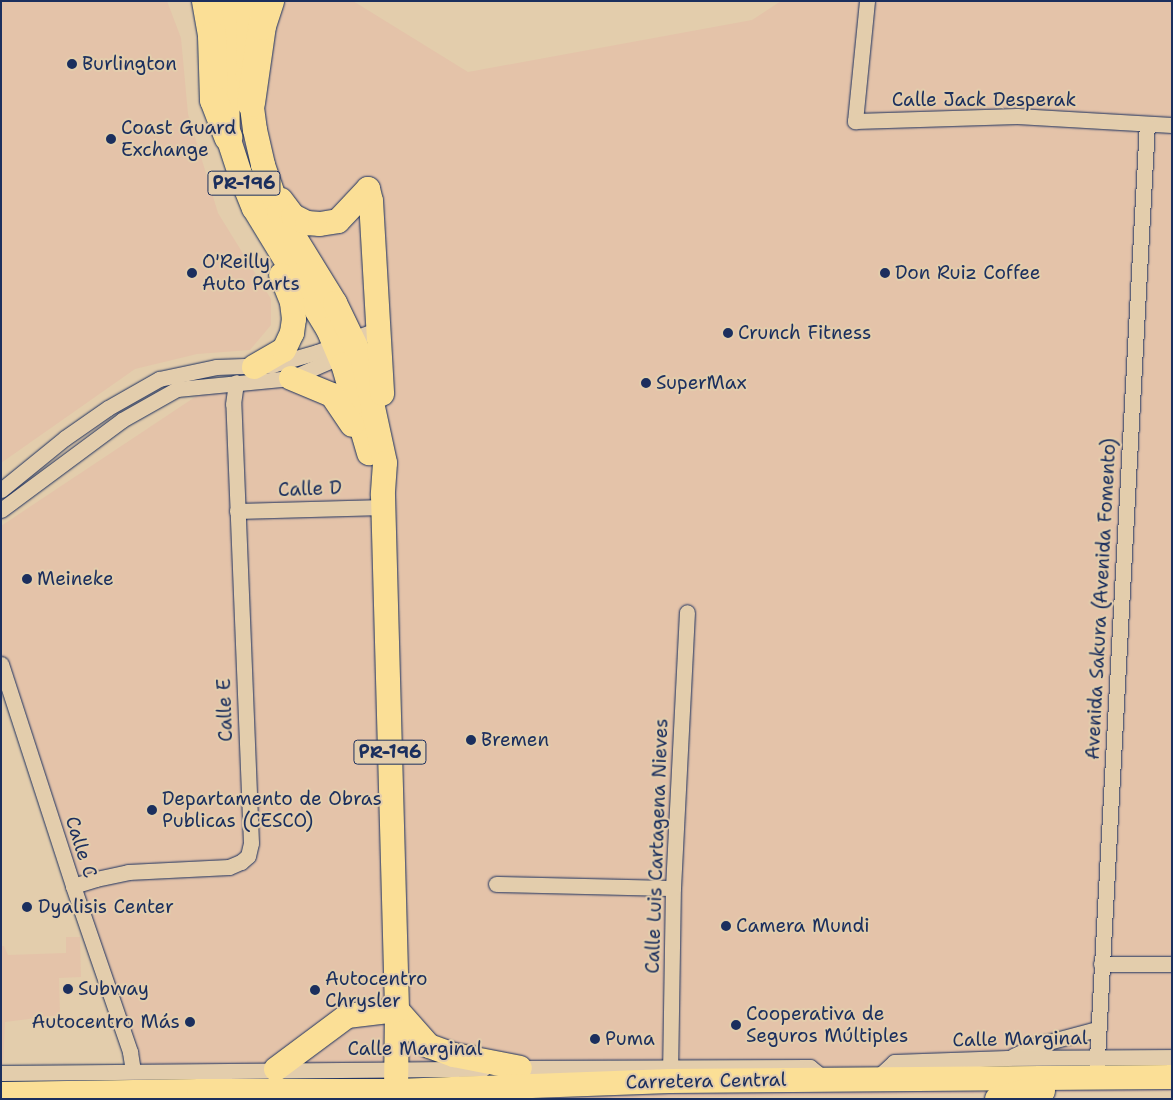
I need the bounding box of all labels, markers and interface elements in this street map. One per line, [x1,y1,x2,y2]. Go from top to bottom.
place label: Burlington [82,53,177,75]
marker: Burlington [66,58,78,70]
street label: Calle Jack Desperak [892,89,1076,111]
place label: Coast Guard Exchange [121,117,236,161]
marker: Coast Guard Exchange [105,133,117,145]
road number: PR-196 [206,168,282,198]
place label: O'Reilly Auto Parts [202,251,300,295]
place label: Don Ruiz Coffee [895,262,1041,284]
marker: O'Reilly Auto Parts [186,267,198,279]
marker: Don Ruiz Coffee [879,267,891,279]
place label: Crunch Fitness [738,322,871,344]
marker: Crunch Fitness [722,327,734,339]
place label: SuperMax [656,372,747,394]
marker: SuperMax [640,377,652,389]
street label: Avenida Sakura (Avenida Fomento) [1081,438,1121,760]
street label: Calle D [278,476,342,502]
place label: Meineke [37,568,114,590]
marker: Meineke [21,573,33,585]
street label: Calle E [212,678,238,742]
street label: Calle Luis Cartagena Nieves [641,718,673,974]
place label: Bremen [481,729,549,751]
marker: Bremen [465,734,477,746]
road number: PR-196 [352,736,428,768]
place label: Departamento de Obras Publicas (CESCO) [162,788,382,832]
marker: Departamento de Obras Publicas (CESCO) [146,804,158,816]
street label: Calle C [60,813,102,881]
place label: Dyalisis Center [38,896,174,918]
marker: Dyalisis Center [20,900,34,914]
place label: Camera Mundi [736,915,870,937]
marker: Camera Mundi [720,920,732,932]
place label: Autocentro Chrysler [325,968,428,1012]
place label: Subway [78,978,149,1000]
marker: Subway [62,983,74,995]
marker: Autocentro Chrysler [309,984,321,996]
place label: Cooperativa de Seguros Múltiples [746,1003,908,1047]
place label: Autocentro Más [31,1011,180,1033]
marker: Autocentro Más [184,1016,196,1028]
marker: Cooperativa de Seguros Múltiples [730,1019,742,1031]
street label: Calle Marginal [952,1026,1088,1052]
place label: Puma [605,1028,655,1050]
marker: Puma [589,1033,601,1045]
street label: Calle Marginal [347,1038,483,1060]
street label: Carretera Central [626,1068,786,1094]

